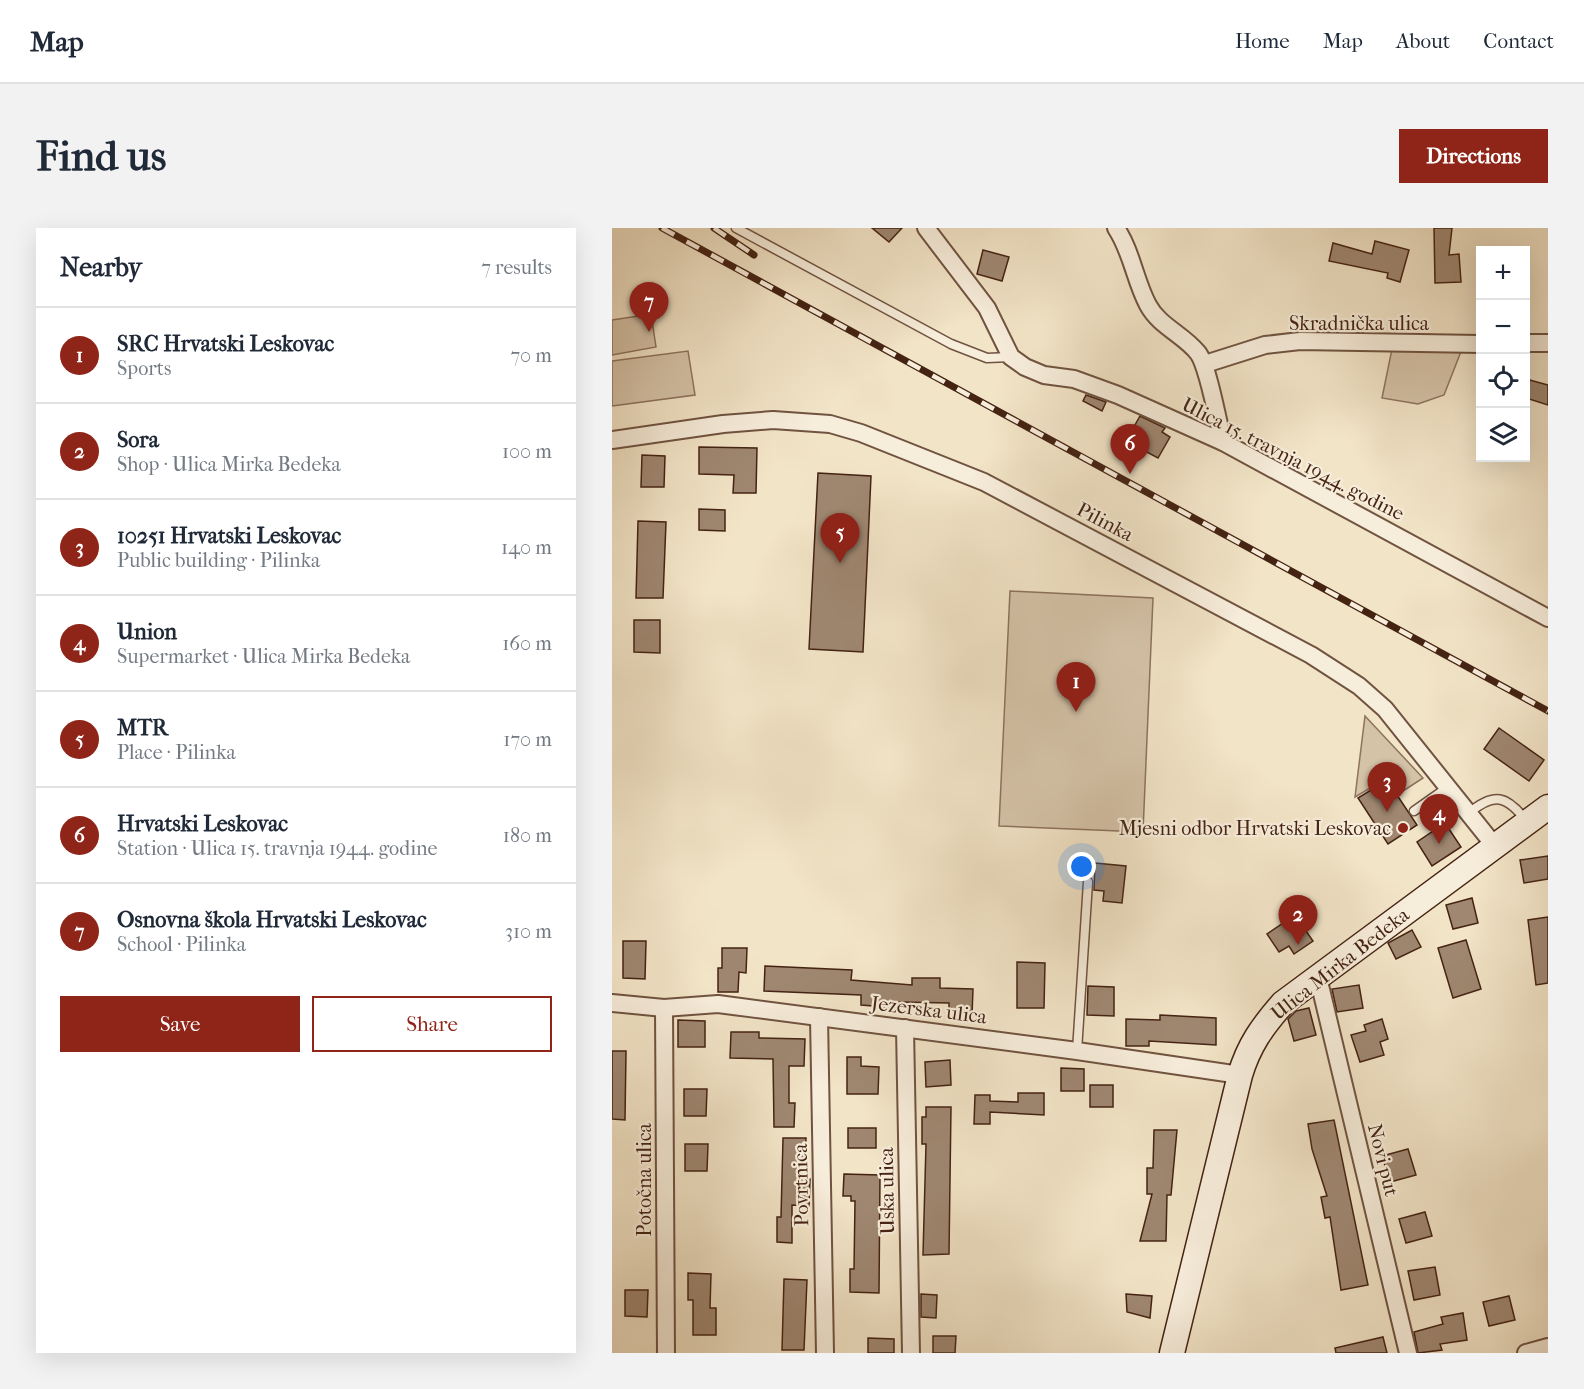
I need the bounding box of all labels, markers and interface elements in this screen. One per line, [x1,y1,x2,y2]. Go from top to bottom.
text: Map [30,25,84,58]
text: Home [1235,29,1290,53]
text: Map [1323,29,1363,53]
text: About [1396,29,1450,53]
text: Contact [1483,29,1554,53]
button: Directions [1399,129,1548,183]
text: Find us [36,132,166,181]
map controls [1476,246,1530,462]
button: + [1476,246,1530,300]
text: Nearby [60,252,142,283]
text: 7 results [481,256,552,279]
pin: 7 [630,282,669,332]
button: − [1476,300,1530,354]
street label: Skradnička ulica [1289,312,1430,335]
text: SRC Hrvatski Leskovac [117,331,334,357]
text: 1 [76,344,83,367]
text: 70 m [510,344,552,367]
button: locate [1476,354,1530,408]
text: Sports [117,357,171,380]
street label: Ulica 15. travnja 1944. godine [1178,393,1408,525]
button: layers [1476,408,1530,462]
pin: 6 [1110,424,1150,474]
text: Sora [117,427,159,453]
text: 2 [74,440,85,463]
text: 100 m [502,440,552,463]
text: Shop · Ulica Mirka Bedeka [117,453,341,476]
street label: Pilinka [1073,498,1138,547]
pin: 5 [820,514,860,563]
text: 10251 Hrvatski Leskovac [117,523,341,549]
text: 3 [75,536,84,559]
text: 140 m [501,536,552,559]
text: Public building · Pilinka [117,549,320,572]
text: Union [117,619,177,645]
text: 4 [74,632,85,655]
text: 160 m [502,632,552,655]
text: Supermarket · Ulica Mirka Bedeka [117,645,410,668]
pin: 1 [1056,662,1096,712]
text: MTR [117,715,168,741]
text: 5 [75,728,84,751]
text: 170 m [503,728,552,751]
text: Place · Pilinka [117,741,236,764]
pin: 3 [1368,762,1406,812]
pin: 4 [1420,794,1458,844]
text: Hrvatski Leskovac [117,811,288,837]
place label: Mjesni odbor Hrvatski Leskovac [1119,817,1391,840]
marker: Mjesni odbor Hrvatski Leskovac [1396,821,1410,835]
text: 6 [74,824,85,847]
text: 180 m [503,824,552,847]
text: Station · Ulica 15. travnja 1944. godine [117,837,437,860]
your location [1067,852,1096,881]
pin: 2 [1278,896,1318,945]
street label: Ulica Mirka Bedeka [1266,903,1414,1025]
text: Osnovna škola Hrvatski Leskovac [117,907,427,933]
text: 7 [75,920,84,943]
text: 310 m [505,920,552,943]
text: School · Pilinka [117,933,246,956]
street label: Jezerska ulica [868,991,989,1029]
button: Save [60,996,300,1052]
button: Share [312,996,552,1052]
street label: Novi put [1363,1121,1403,1199]
street label: Potočna ulica [633,1122,656,1237]
street label: Povrtnica [789,1143,813,1227]
street label: Uska ulica [875,1146,899,1235]

